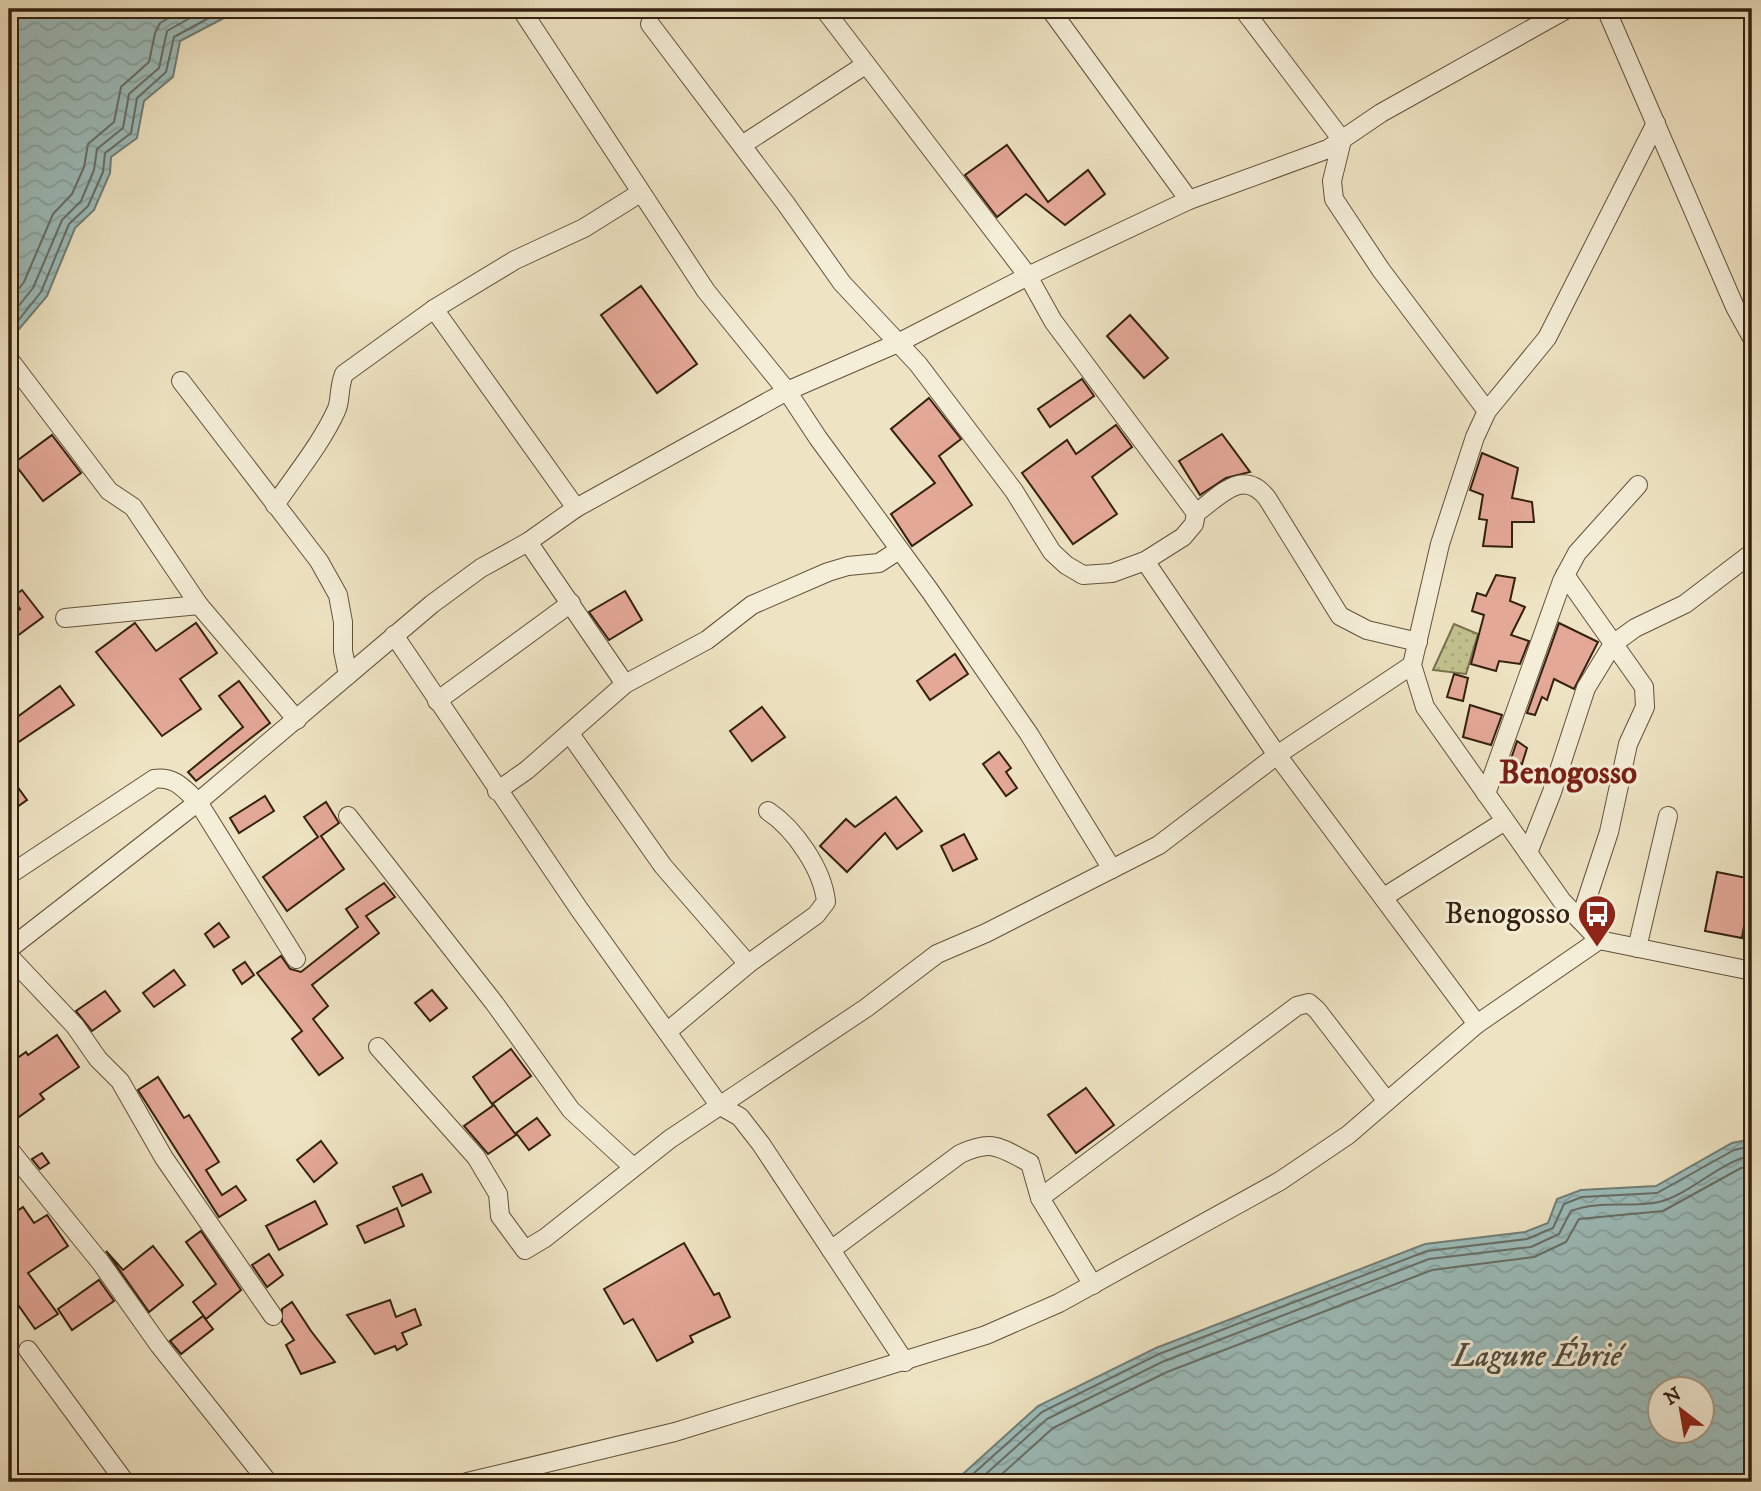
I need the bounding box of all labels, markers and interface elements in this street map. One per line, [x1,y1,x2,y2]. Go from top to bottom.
district label: Benogosso [1499,753,1637,794]
bus stop icon: Benogosso [1576,893,1618,948]
place label: Benogosso [1445,896,1570,933]
water label: Lagune Ébrié [1451,1336,1627,1377]
north arrow [1646,1376,1716,1446]
text: N [1660,1383,1686,1411]

